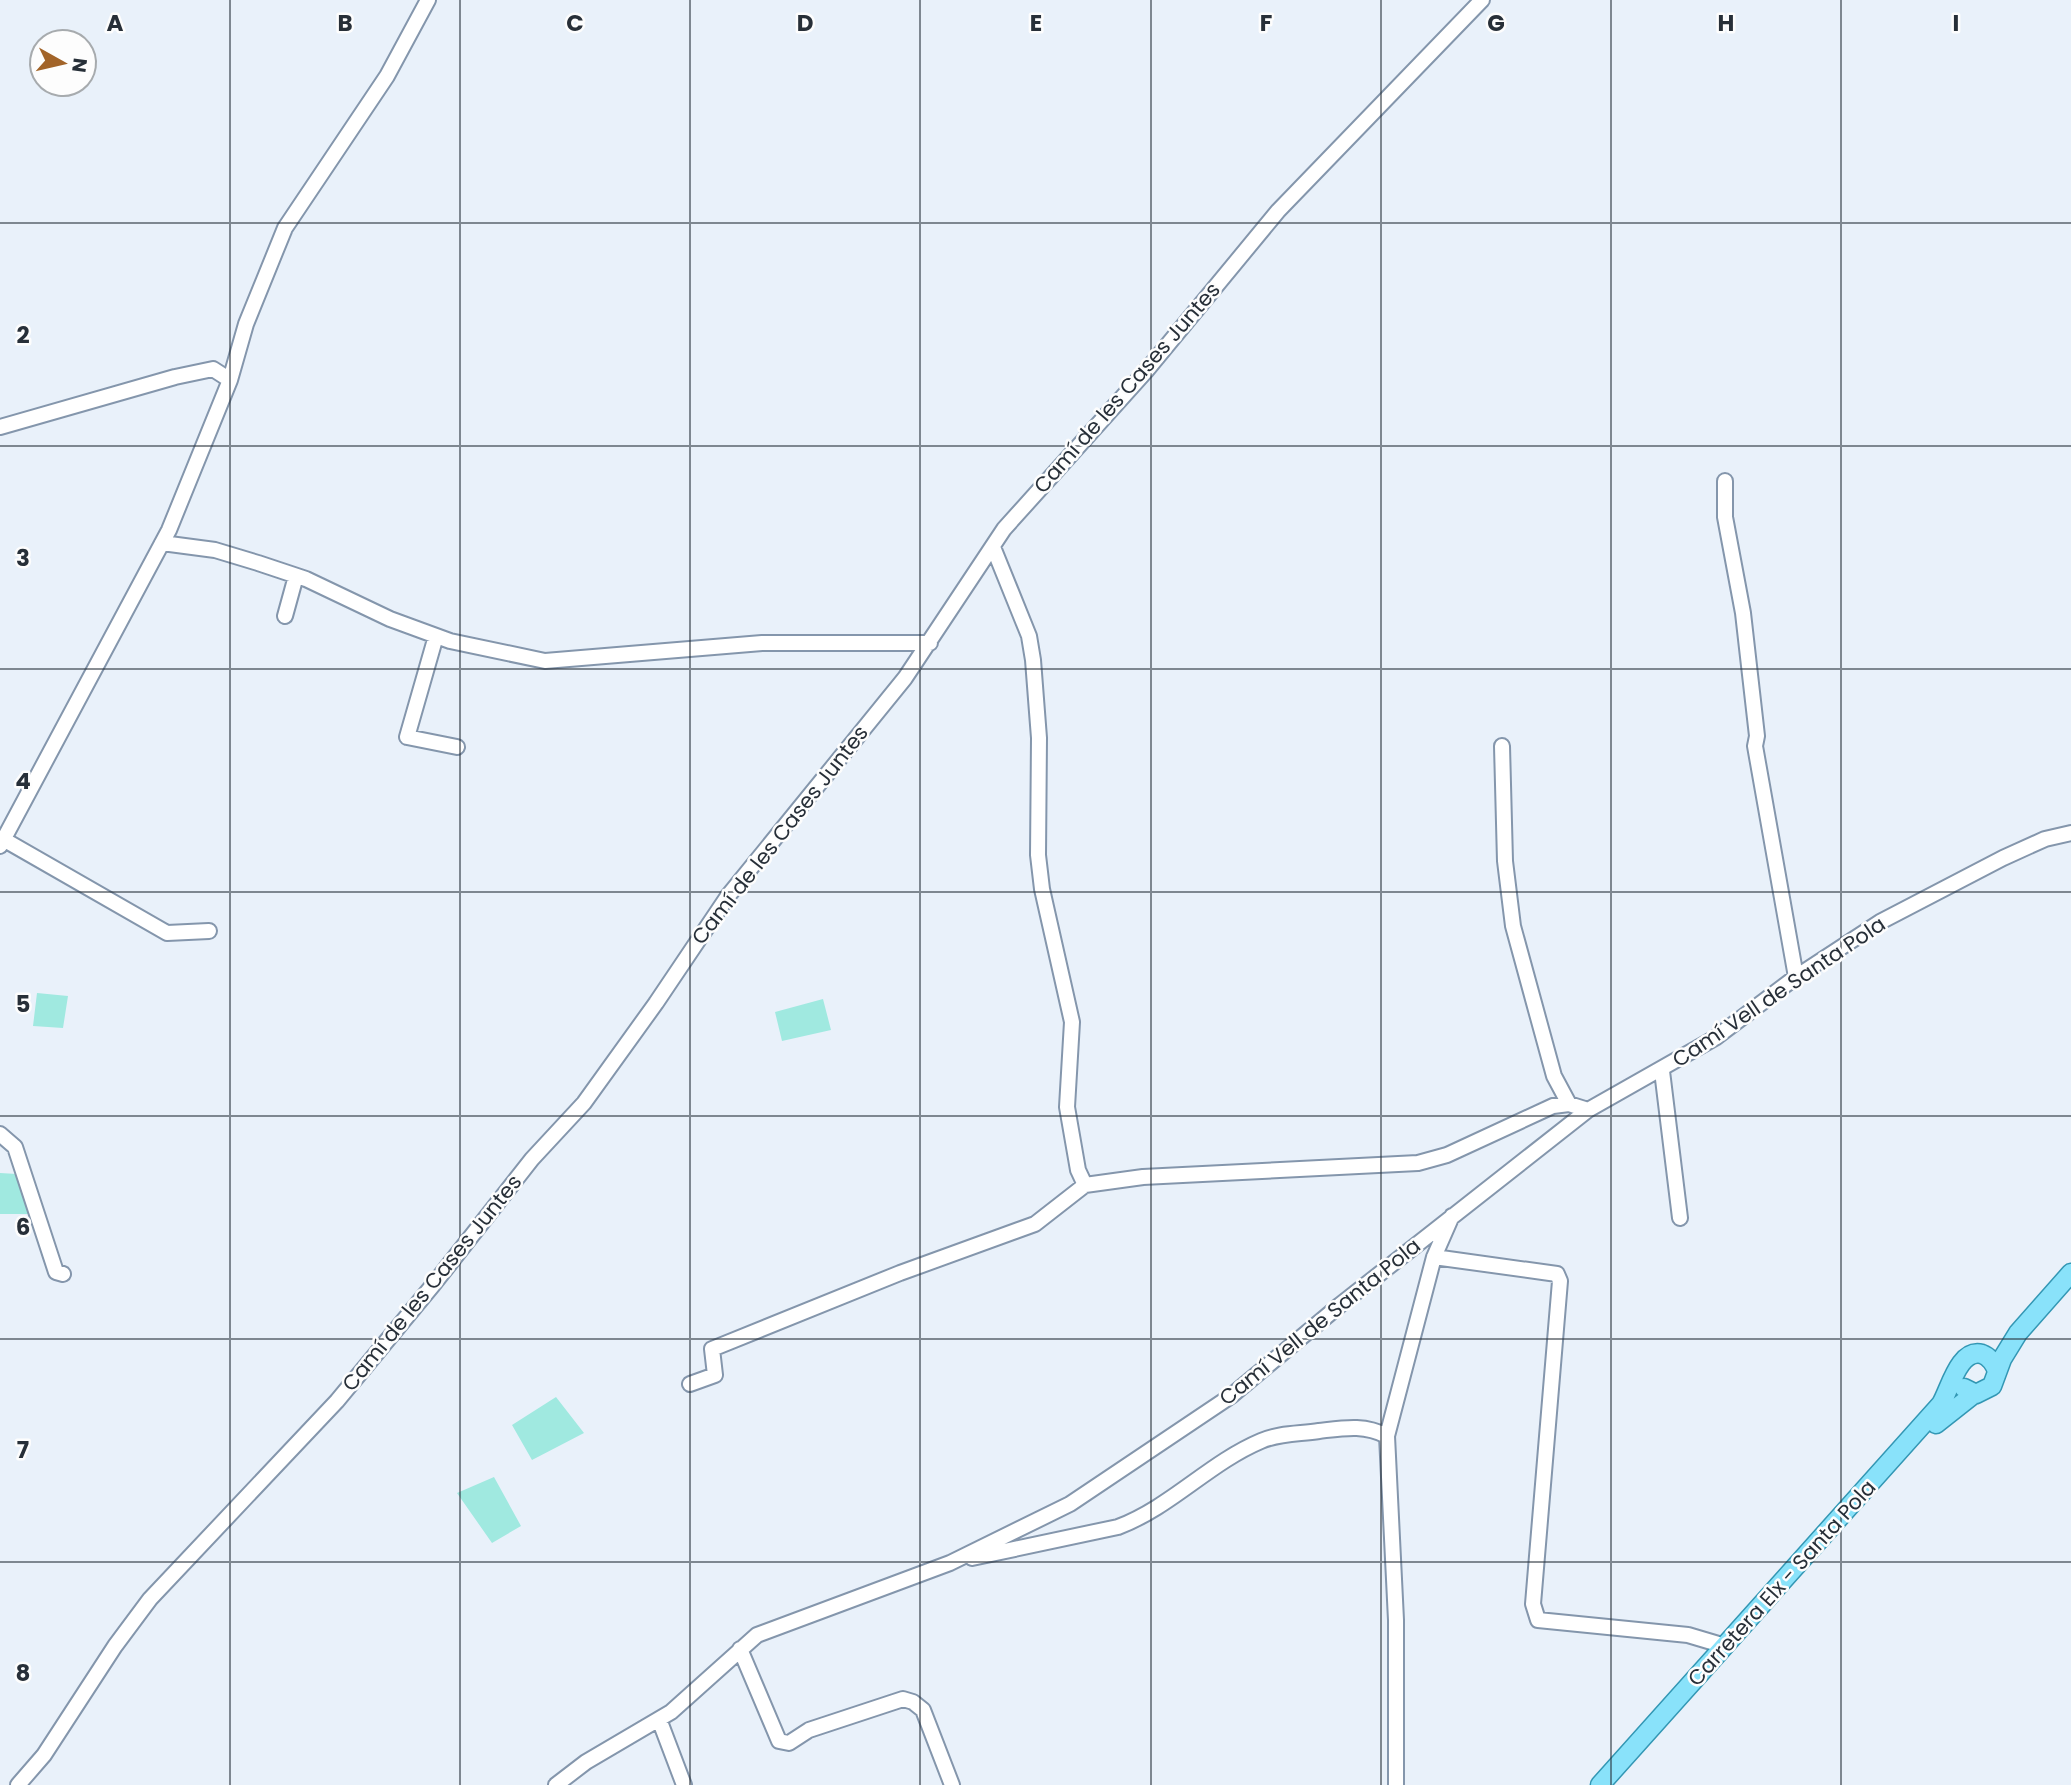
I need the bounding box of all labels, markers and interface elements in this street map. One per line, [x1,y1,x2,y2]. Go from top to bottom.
text: A [107,7,124,39]
text: B [337,7,353,39]
text: C [566,7,584,39]
text: D [797,7,813,39]
text: E [1030,7,1042,39]
text: F [1260,7,1272,39]
text: G [1487,7,1505,39]
text: H [1718,7,1734,39]
text: I [1953,7,1959,39]
north arrow [28,28,98,98]
text: N [65,56,94,74]
street label: Camí de les Cases Juntes [1027,276,1226,499]
text: 2 [16,319,30,351]
text: 3 [16,542,30,574]
street label: Camí de les Cases Juntes [685,719,874,950]
text: 4 [15,765,31,797]
street label: Camí Vell de Santa Pola [1666,909,1891,1074]
text: 5 [16,988,30,1020]
street label: Camí de les Cases Juntes [335,1168,528,1397]
text: 6 [16,1211,30,1243]
street label: Camí Vell de Santa Pola [1213,1231,1426,1412]
text: 7 [17,1434,29,1466]
street label: Carretera Elx - Santa Pola [1681,1473,1882,1692]
text: 8 [16,1657,30,1689]

